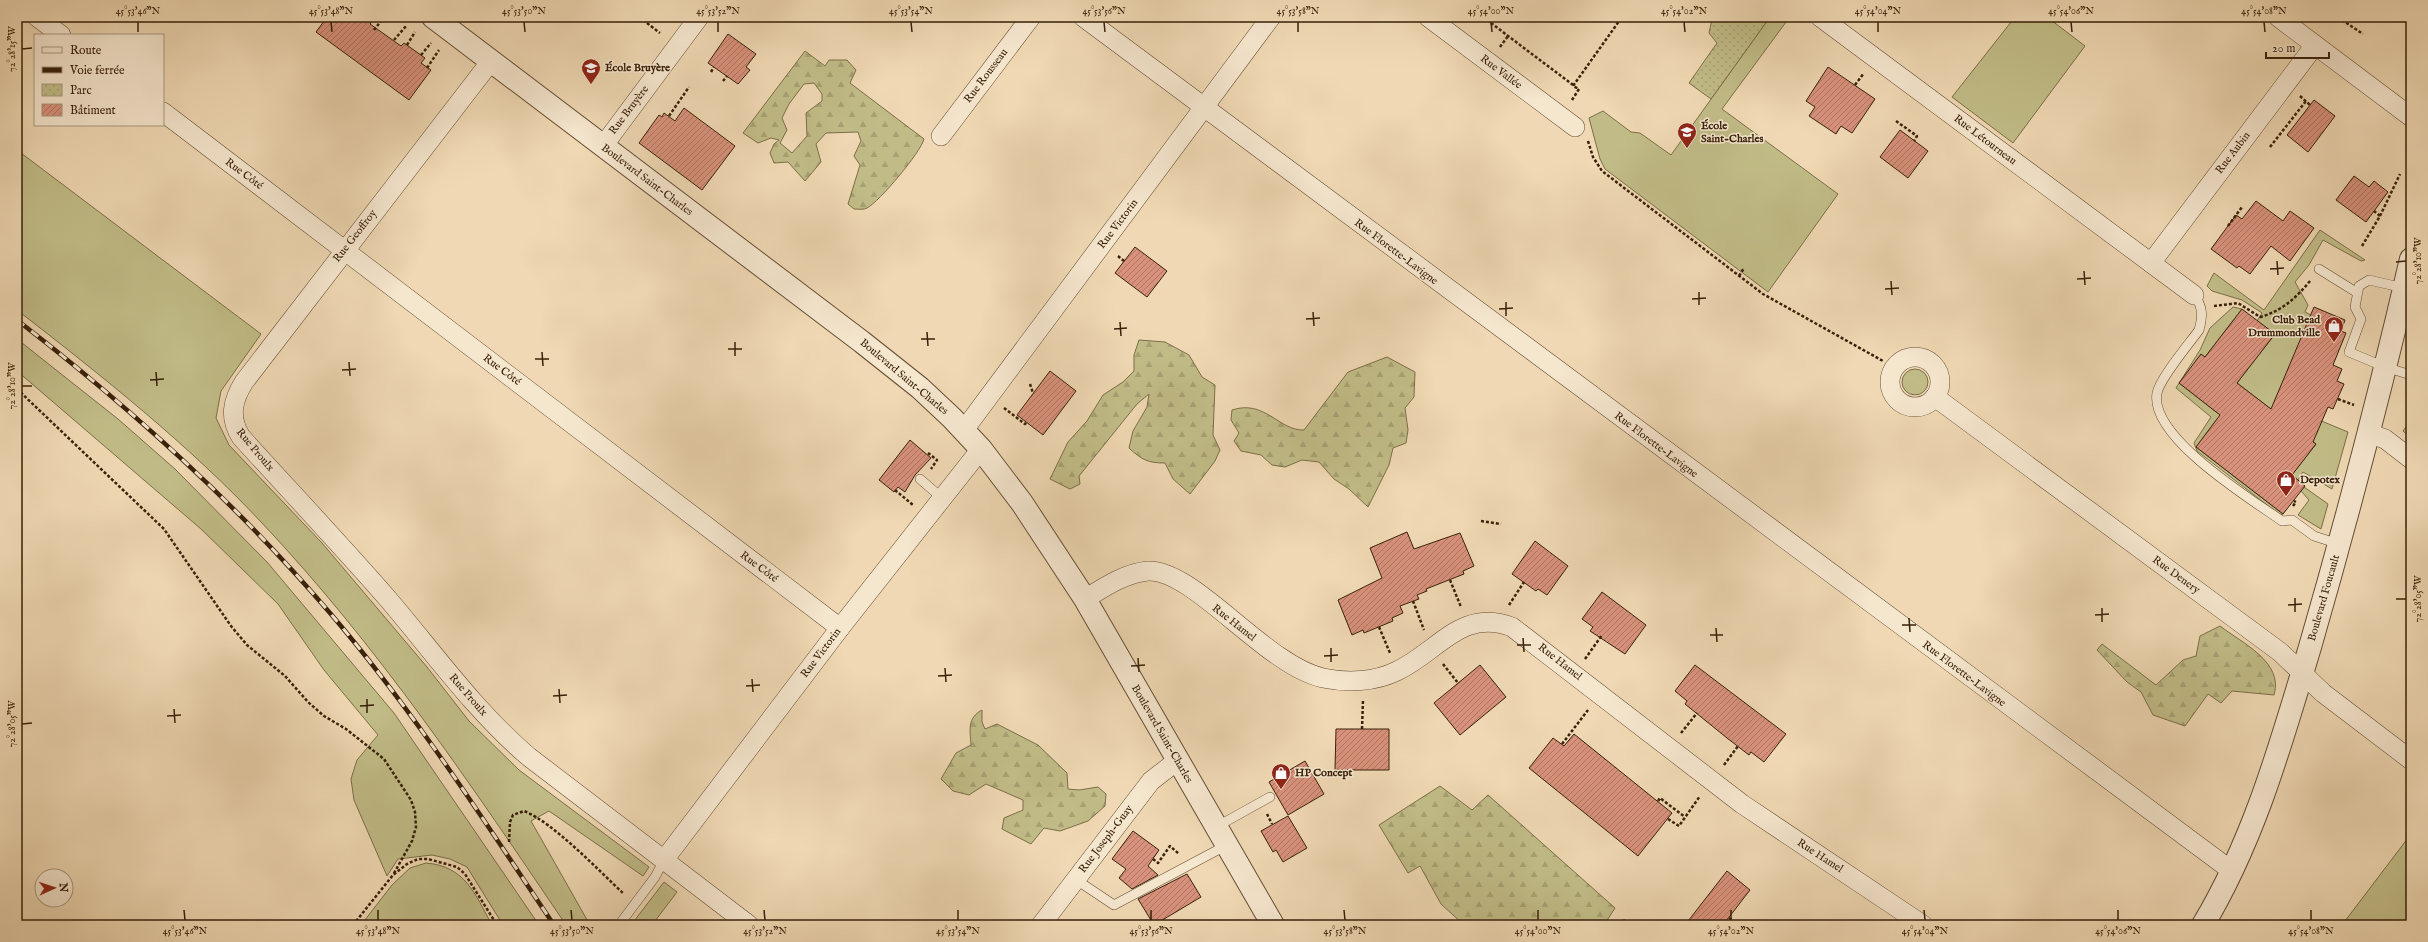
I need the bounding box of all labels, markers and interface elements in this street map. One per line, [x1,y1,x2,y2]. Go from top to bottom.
text: 45°53'46"N [116,5,161,18]
text: 45°53'48"N [309,5,353,18]
text: 45°53'50"N [502,5,546,18]
text: 45°53'52"N [696,5,740,18]
text: 45°53'54"N [889,5,933,18]
text: 45°53'56"N [1082,5,1126,18]
text: 45°53'58"N [1277,5,1320,18]
text: 45°54'00"N [1468,5,1515,18]
text: 45°54'02"N [1661,5,1707,18]
text: 45°54'04"N [1855,5,1902,18]
text: 45°54'06"N [2048,5,2094,18]
text: 45°54'08"N [2241,5,2287,18]
text: 72°28'15"W [6,26,19,72]
legend [34,34,164,126]
scale bar [2266,34,2329,60]
text: 20 m [2272,41,2295,56]
text: Route [70,43,102,58]
street label: Rue Rousseau [961,46,1011,106]
street label: Rue Vallée [1477,52,1525,92]
school or university icon: École Bruyère [580,57,602,85]
place label: École Bruyère [605,60,670,75]
text: Voie ferrée [69,63,125,78]
text: Parc [70,83,92,98]
street label: Rue Bruyère [606,83,652,137]
text: Bâtiment [70,103,116,118]
street label: Rue Létourneau [1951,112,2019,168]
place label: École Saint-Charles [1701,118,1764,146]
school or university icon: École Saint-Charles [1676,121,1698,149]
street label: Rue Aubin [2213,129,2253,177]
street label: Boulevard Saint-Charles [598,141,696,219]
street label: Rue Côté [222,155,266,193]
street label: Rue Victorin [1095,196,1141,252]
street label: Rue Geoffroy [330,206,380,265]
street label: Rue Florette-Lavigne [1351,216,1441,288]
text: 72°28'10"W [2412,237,2425,285]
place label: Club Bead Drummondville [2248,313,2321,340]
shop icon: Club Bead Drummondville [2323,315,2345,343]
street label: Boulevard Saint-Charles [857,336,951,418]
street label: Rue Côté [480,351,524,389]
text: 72°28'10"W [6,362,19,410]
street label: Rue Florette-Lavigne [1611,409,1701,481]
street label: Rue Proulx [233,426,277,475]
shop icon: Depotex [2275,469,2297,497]
place label: Depotex [2300,473,2341,487]
street label: Rue Côté [737,548,781,586]
street label: Rue Denery [2149,553,2203,597]
street label: Boulevard Foucault [2305,553,2343,643]
text: 72°28'05"W [2412,575,2425,622]
street label: Rue Hamel [1209,601,1259,645]
street label: Rue Victorin [798,625,844,681]
street label: Rue Florette-Lavigne [1919,638,2009,710]
street label: Rue Hamel [1535,640,1585,684]
street label: Rue Proulx [446,671,491,720]
street label: Boulevard Saint-Charles [1128,682,1196,786]
text: 72°28'05"W [6,700,19,747]
shop icon: HP Concept [1270,762,1292,790]
place label: HP Concept [1295,766,1353,780]
street label: Rue Joseph-Guay [1076,802,1137,876]
street label: Rue Hamel [1794,836,1846,876]
north arrow [34,868,74,908]
text: N [56,881,70,893]
text: 45°53'46"N [163,925,208,938]
text: 45°53'48"N [356,925,400,938]
text: 45°53'50"N [550,925,594,938]
text: 45°53'52"N [743,925,787,938]
text: 45°53'54"N [936,925,980,938]
text: 45°53'56"N [1129,925,1173,938]
text: 45°53'58"N [1324,925,1367,938]
text: 45°54'00"N [1515,925,1562,938]
text: 45°54'02"N [1708,925,1754,938]
text: 45°54'04"N [1902,925,1949,938]
text: 45°54'06"N [2095,925,2141,938]
text: 45°54'08"N [2288,925,2334,938]

